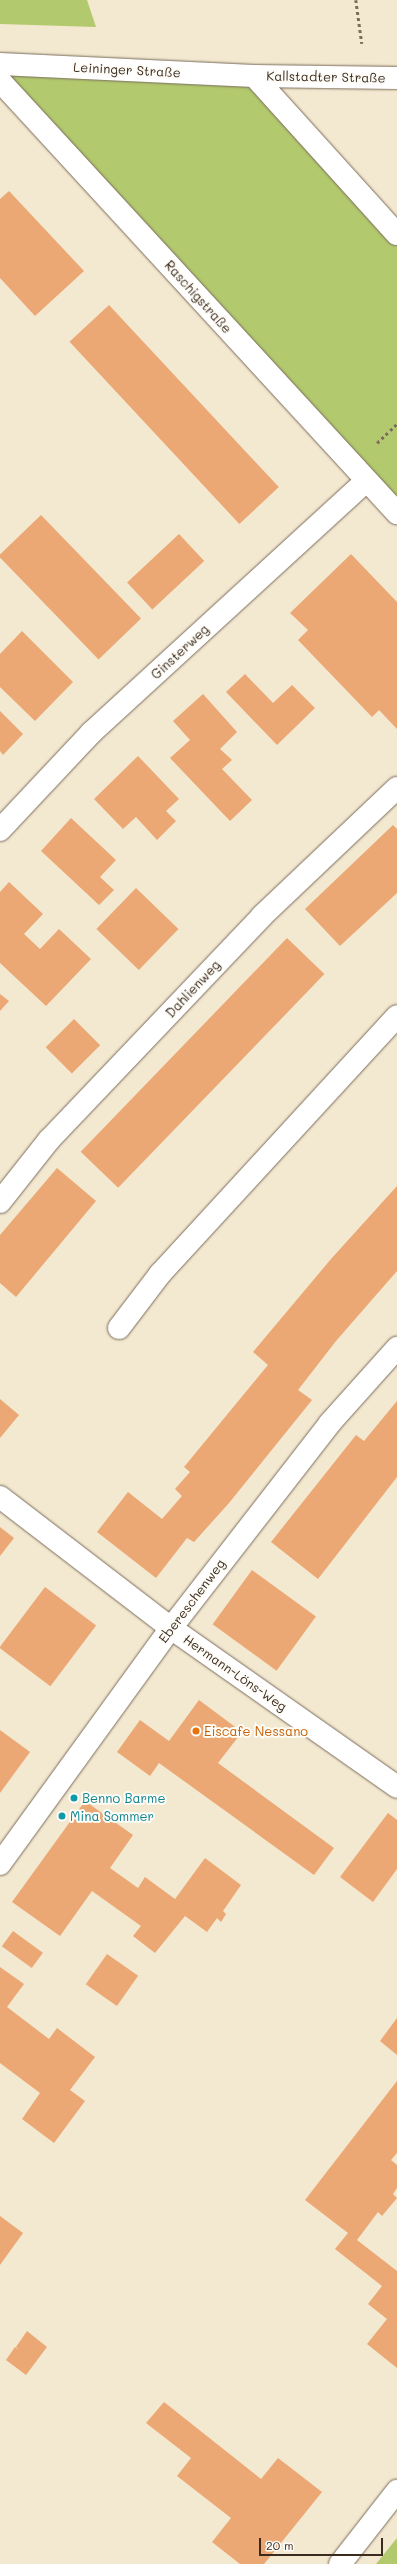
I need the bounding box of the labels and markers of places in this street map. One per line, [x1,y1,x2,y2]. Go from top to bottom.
place label: Eiscafe Nessano [204,1723,308,1739]
marker: Eiscafe Nessano [191,1726,201,1736]
place label: Benno Barme [82,1790,165,1806]
marker: Benno Barme [69,1793,79,1803]
place label: Mina Sommer [70,1808,154,1824]
marker: Mina Sommer [57,1811,67,1821]

